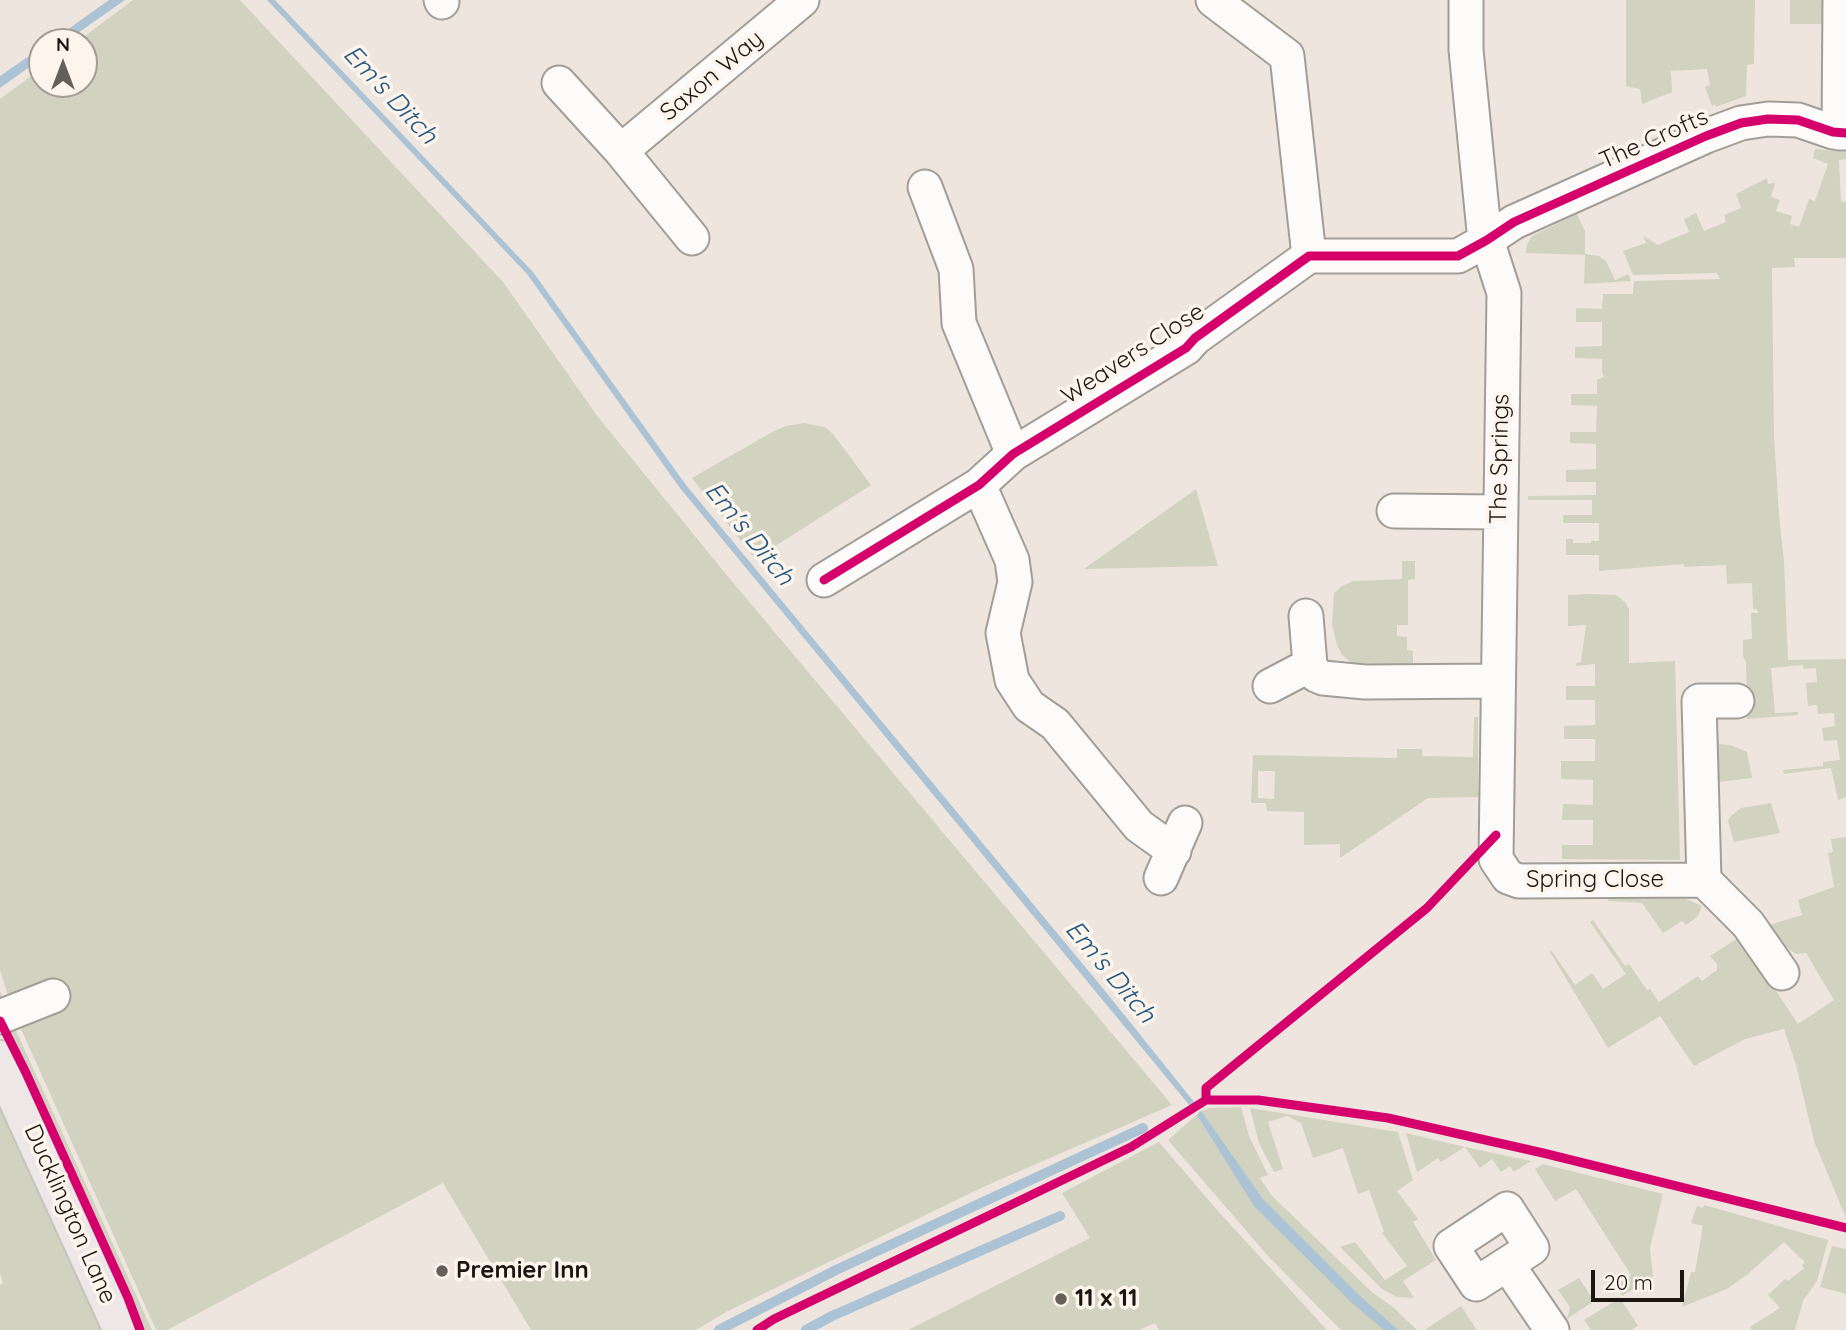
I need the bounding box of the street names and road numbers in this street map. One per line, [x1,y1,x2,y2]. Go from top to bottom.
street label: Saxon Way [655,25,769,127]
street label: The Crofts [1595,102,1713,176]
street label: Weavers Close [1056,297,1210,411]
street label: The Springs [1484,394,1516,524]
street label: Spring Close [1526,866,1664,894]
street label: Ducklington Lane [18,1120,122,1308]

